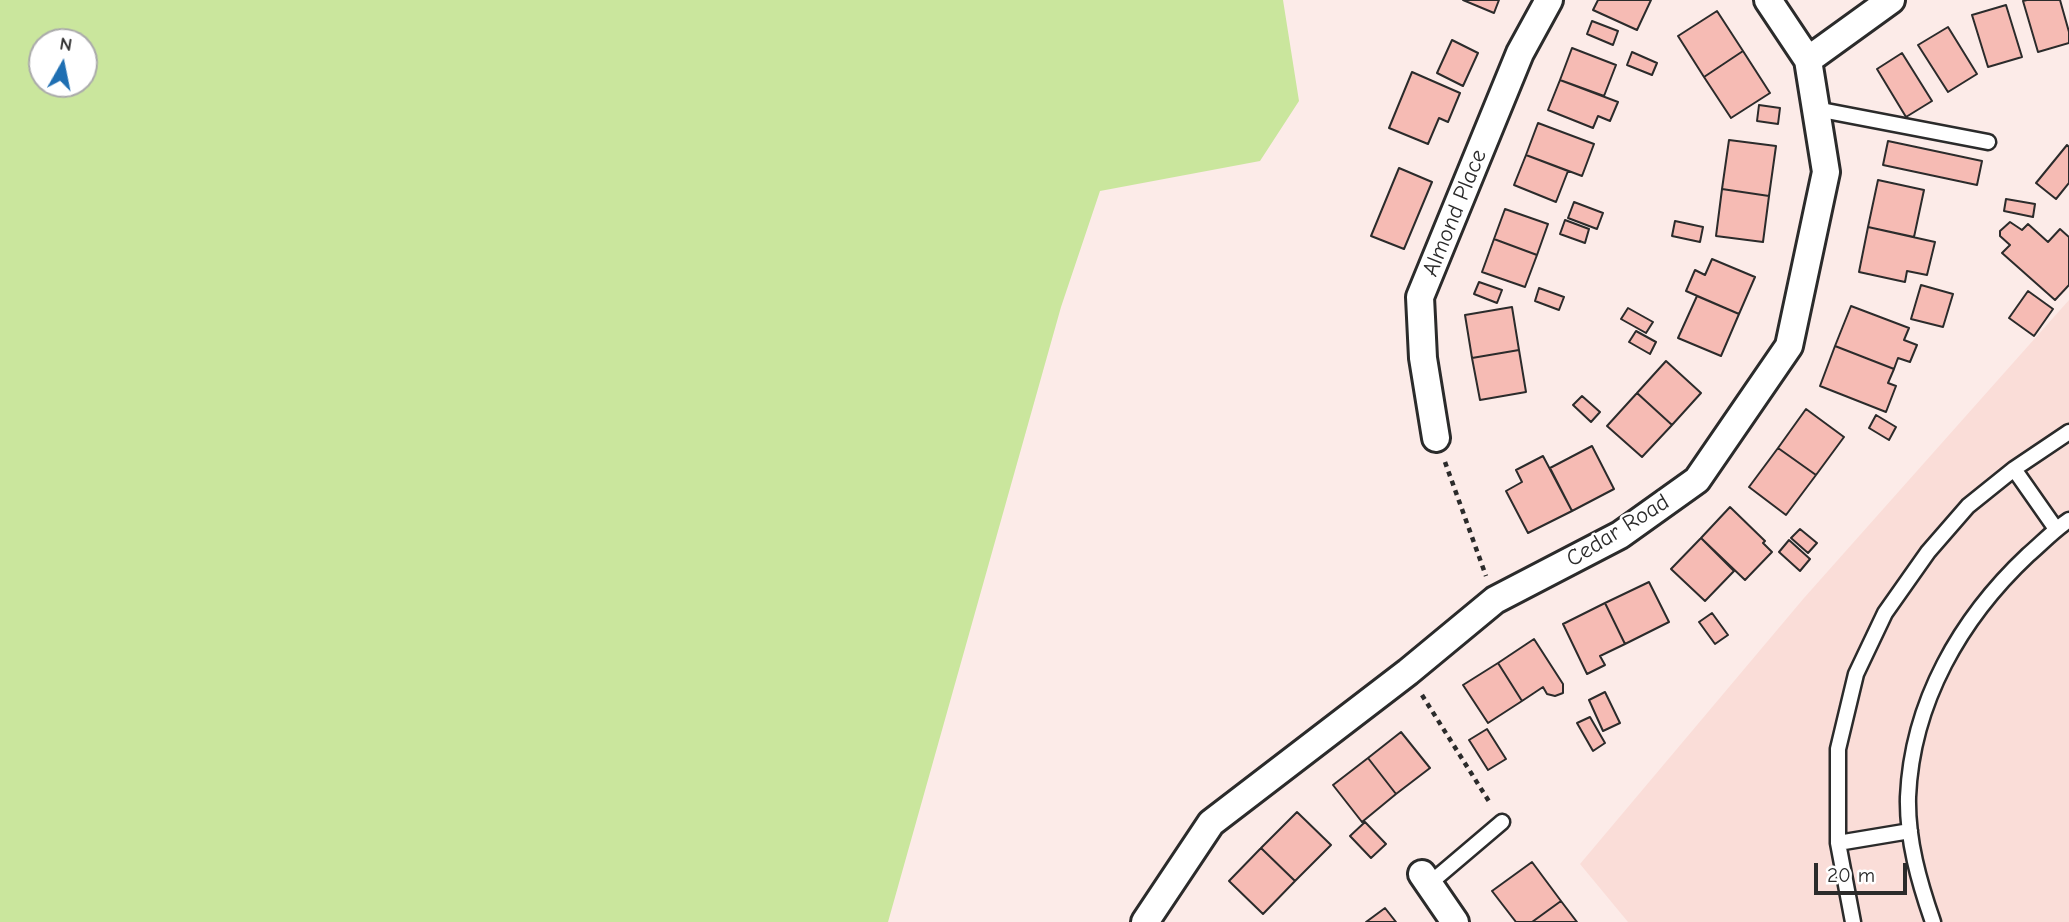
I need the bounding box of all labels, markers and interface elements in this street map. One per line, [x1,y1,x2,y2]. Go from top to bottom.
north arrow [28,28,98,98]
text: N [58,32,74,56]
street label: Almond Place [1417,145,1493,281]
street label: Cedar Road [1561,489,1675,573]
scale bar [1817,848,1910,892]
text: 20 m [1827,863,1875,887]

